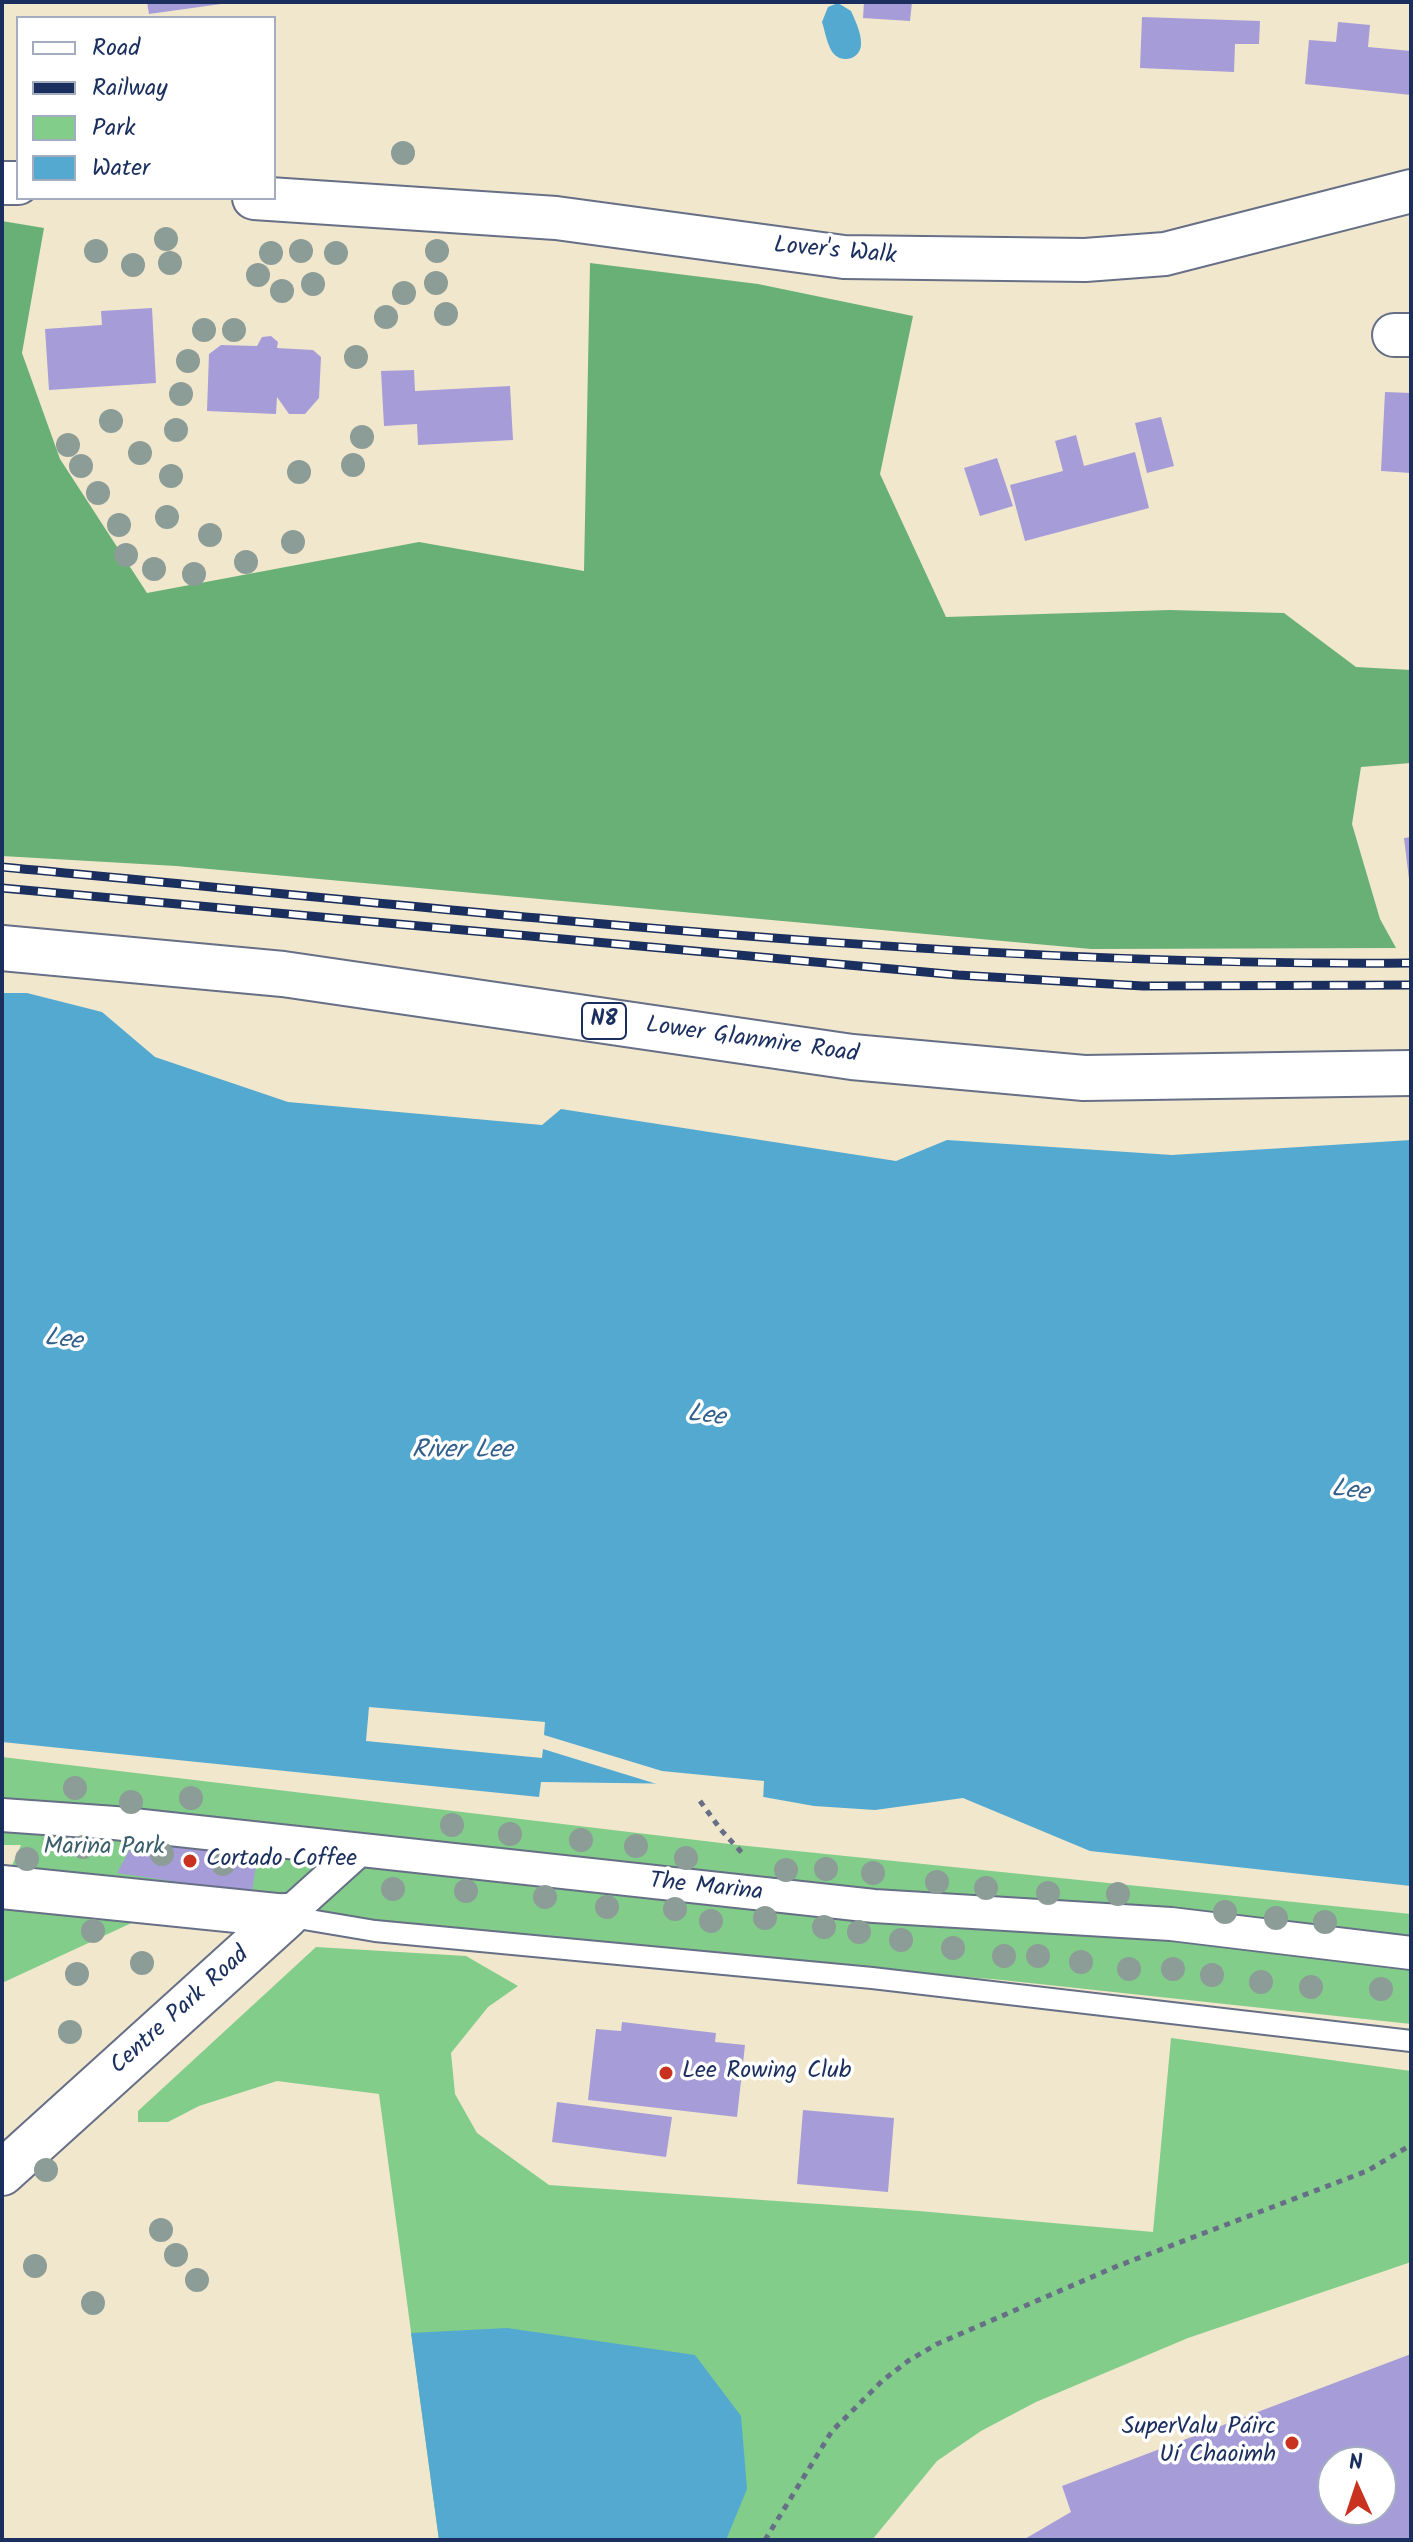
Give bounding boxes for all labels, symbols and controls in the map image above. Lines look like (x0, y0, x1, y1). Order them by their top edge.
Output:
legend (16, 16, 276, 200)
text: Road (92, 29, 140, 68)
text: Railway (92, 69, 168, 108)
text: Park (92, 109, 136, 148)
text: Water (92, 149, 150, 188)
street label: Lover's Walk (772, 233, 898, 273)
road number: N8 (582, 1003, 626, 1039)
street label: Lower Glanmire Road (644, 1013, 860, 1071)
water label: Lee (42, 1324, 84, 1360)
water label: Lee (685, 1400, 727, 1436)
water label: River Lee (412, 1437, 512, 1469)
water label: Lee (1329, 1475, 1371, 1511)
park label: Marina Park (43, 1835, 165, 1863)
place label: Cortado Coffee (206, 1847, 357, 1875)
marker: Cortado Coffee (181, 1852, 199, 1870)
street label: The Marina (648, 1869, 764, 1909)
street label: Centre Park Road (106, 1942, 256, 2082)
place label: Lee Rowing Club (682, 2059, 851, 2087)
marker: Lee Rowing Club (657, 2064, 675, 2082)
place label: SuperValu Páirc Uí Chaoimh (1122, 2415, 1276, 2471)
marker: SuperValu Páirc Uí Chaoimh (1283, 2434, 1301, 2452)
north arrow (1317, 2446, 1397, 2526)
text: N (1348, 2446, 1364, 2481)

